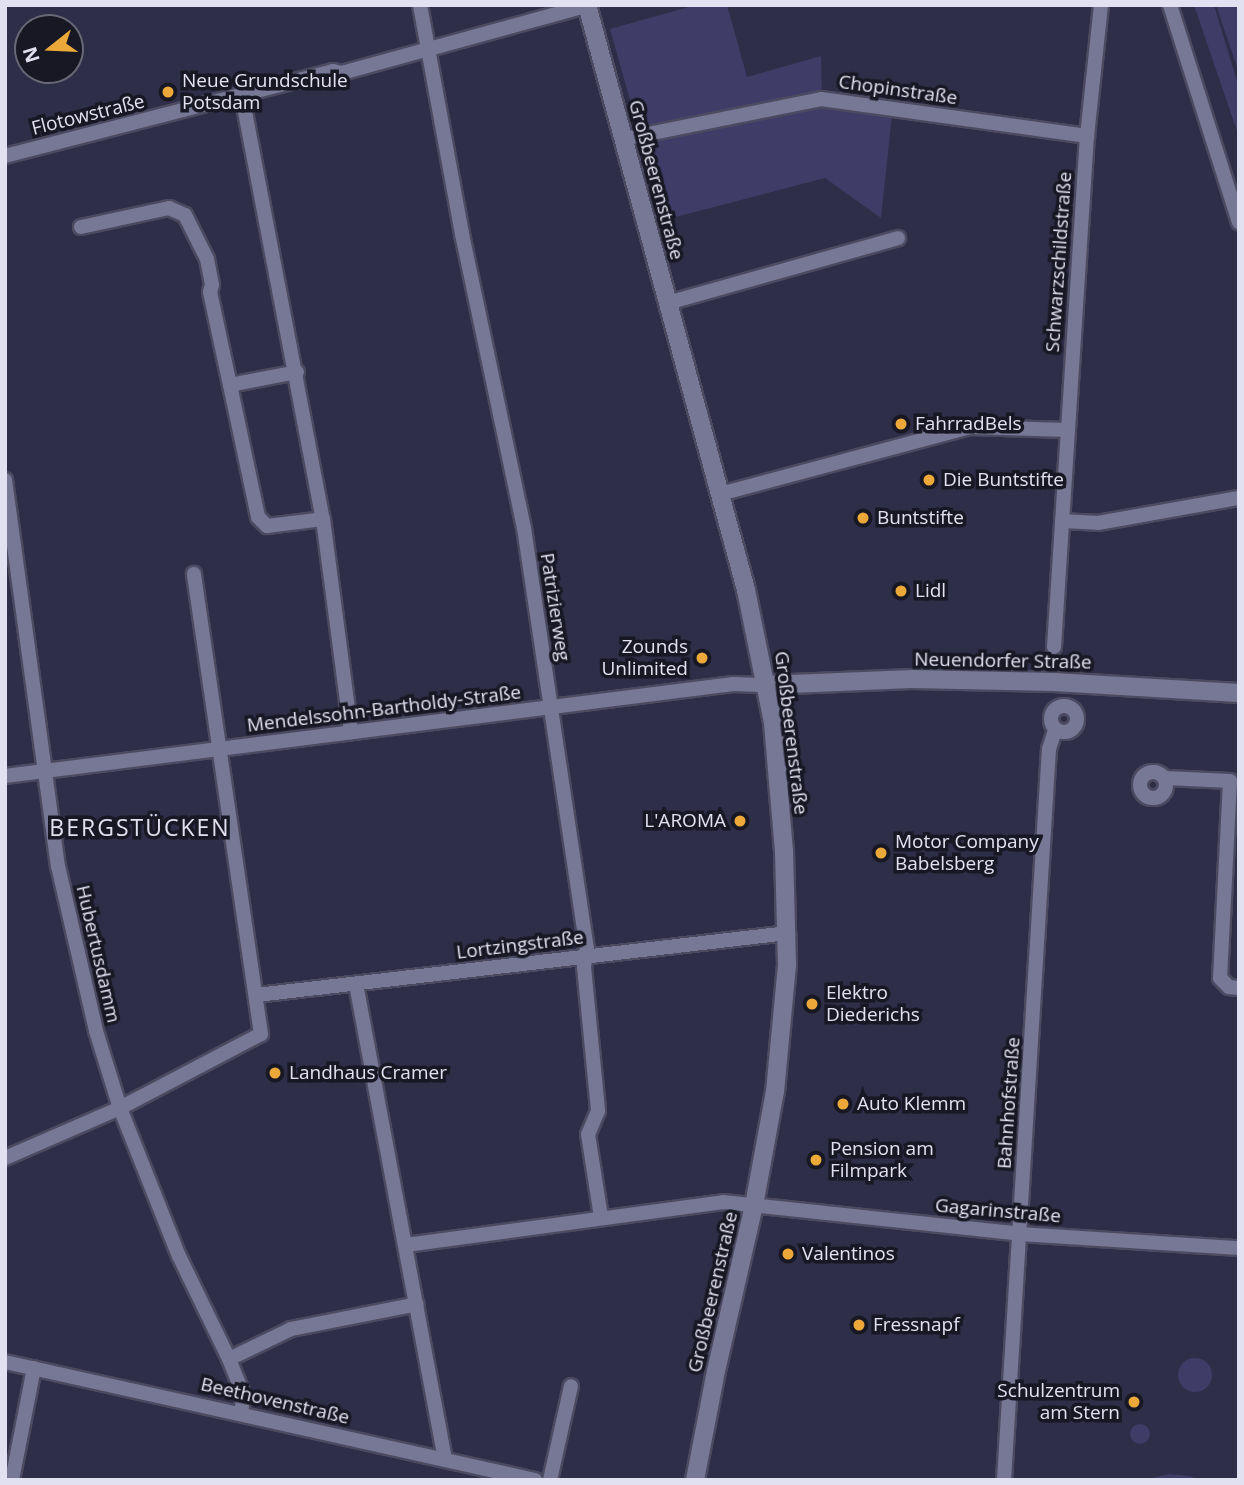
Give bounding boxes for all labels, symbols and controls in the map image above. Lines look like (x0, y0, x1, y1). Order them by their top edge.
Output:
north arrow (14, 14, 84, 84)
text: N (16, 44, 46, 66)
place label: Neue Grundschule Potsdam (182, 70, 348, 114)
street label: Chopinstraße (837, 70, 959, 110)
marker: Neue Grundschule Potsdam (160, 84, 176, 100)
street label: Flotowstraße (29, 90, 147, 140)
street label: Großbeerenstraße (624, 98, 688, 262)
street label: Schwarzschildstraße (1041, 171, 1077, 353)
place label: FahrradBels (915, 413, 1022, 435)
marker: FahrradBels (893, 416, 909, 432)
place label: Die Buntstifte (943, 469, 1064, 491)
marker: Die Buntstifte (921, 472, 937, 488)
place label: Buntstifte (877, 507, 964, 529)
marker: Buntstifte (855, 510, 871, 526)
street label: Patrizierweg (535, 551, 575, 663)
place label: Lidl (915, 580, 946, 602)
marker: Lidl (893, 583, 909, 599)
place label: Zounds Unlimited (601, 636, 688, 680)
street label: Neuendorfer Straße (914, 648, 1092, 674)
marker: Zounds Unlimited (694, 650, 710, 666)
street label: Großbeerenstraße (770, 650, 812, 816)
street label: Mendelssohn-Bartholdy-Straße (246, 681, 522, 737)
place label: L'AROMA (644, 810, 726, 832)
district label: BERGSTÜCKEN (51, 813, 229, 841)
marker: L'AROMA (732, 813, 748, 829)
place label: Motor Company Babelsberg (895, 831, 1039, 875)
marker: Motor Company Babelsberg (873, 845, 889, 861)
street label: Hubertusdamm (71, 883, 125, 1025)
street label: Lortzingstraße (455, 926, 585, 964)
place label: Elektro Diederichs (826, 982, 920, 1026)
marker: Elektro Diederichs (804, 996, 820, 1012)
street label: Bahnhofstraße (993, 1036, 1025, 1170)
place label: Landhaus Cramer (289, 1062, 447, 1084)
marker: Landhaus Cramer (267, 1065, 283, 1081)
place label: Auto Klemm (857, 1093, 966, 1115)
marker: Auto Klemm (835, 1096, 851, 1112)
place label: Pension am Filmpark (830, 1138, 934, 1182)
marker: Pension am Filmpark (808, 1152, 824, 1168)
street label: Gagarinstraße (934, 1194, 1062, 1228)
street label: Großbeerenstraße (683, 1209, 743, 1375)
place label: Valentinos (802, 1243, 895, 1265)
marker: Valentinos (780, 1246, 796, 1262)
place label: Fressnapf (873, 1314, 960, 1336)
marker: Fressnapf (851, 1317, 867, 1333)
street label: Beethovenstraße (198, 1373, 352, 1429)
place label: Schulzentrum am Stern (997, 1380, 1120, 1424)
marker: Schulzentrum am Stern (1126, 1394, 1142, 1410)

